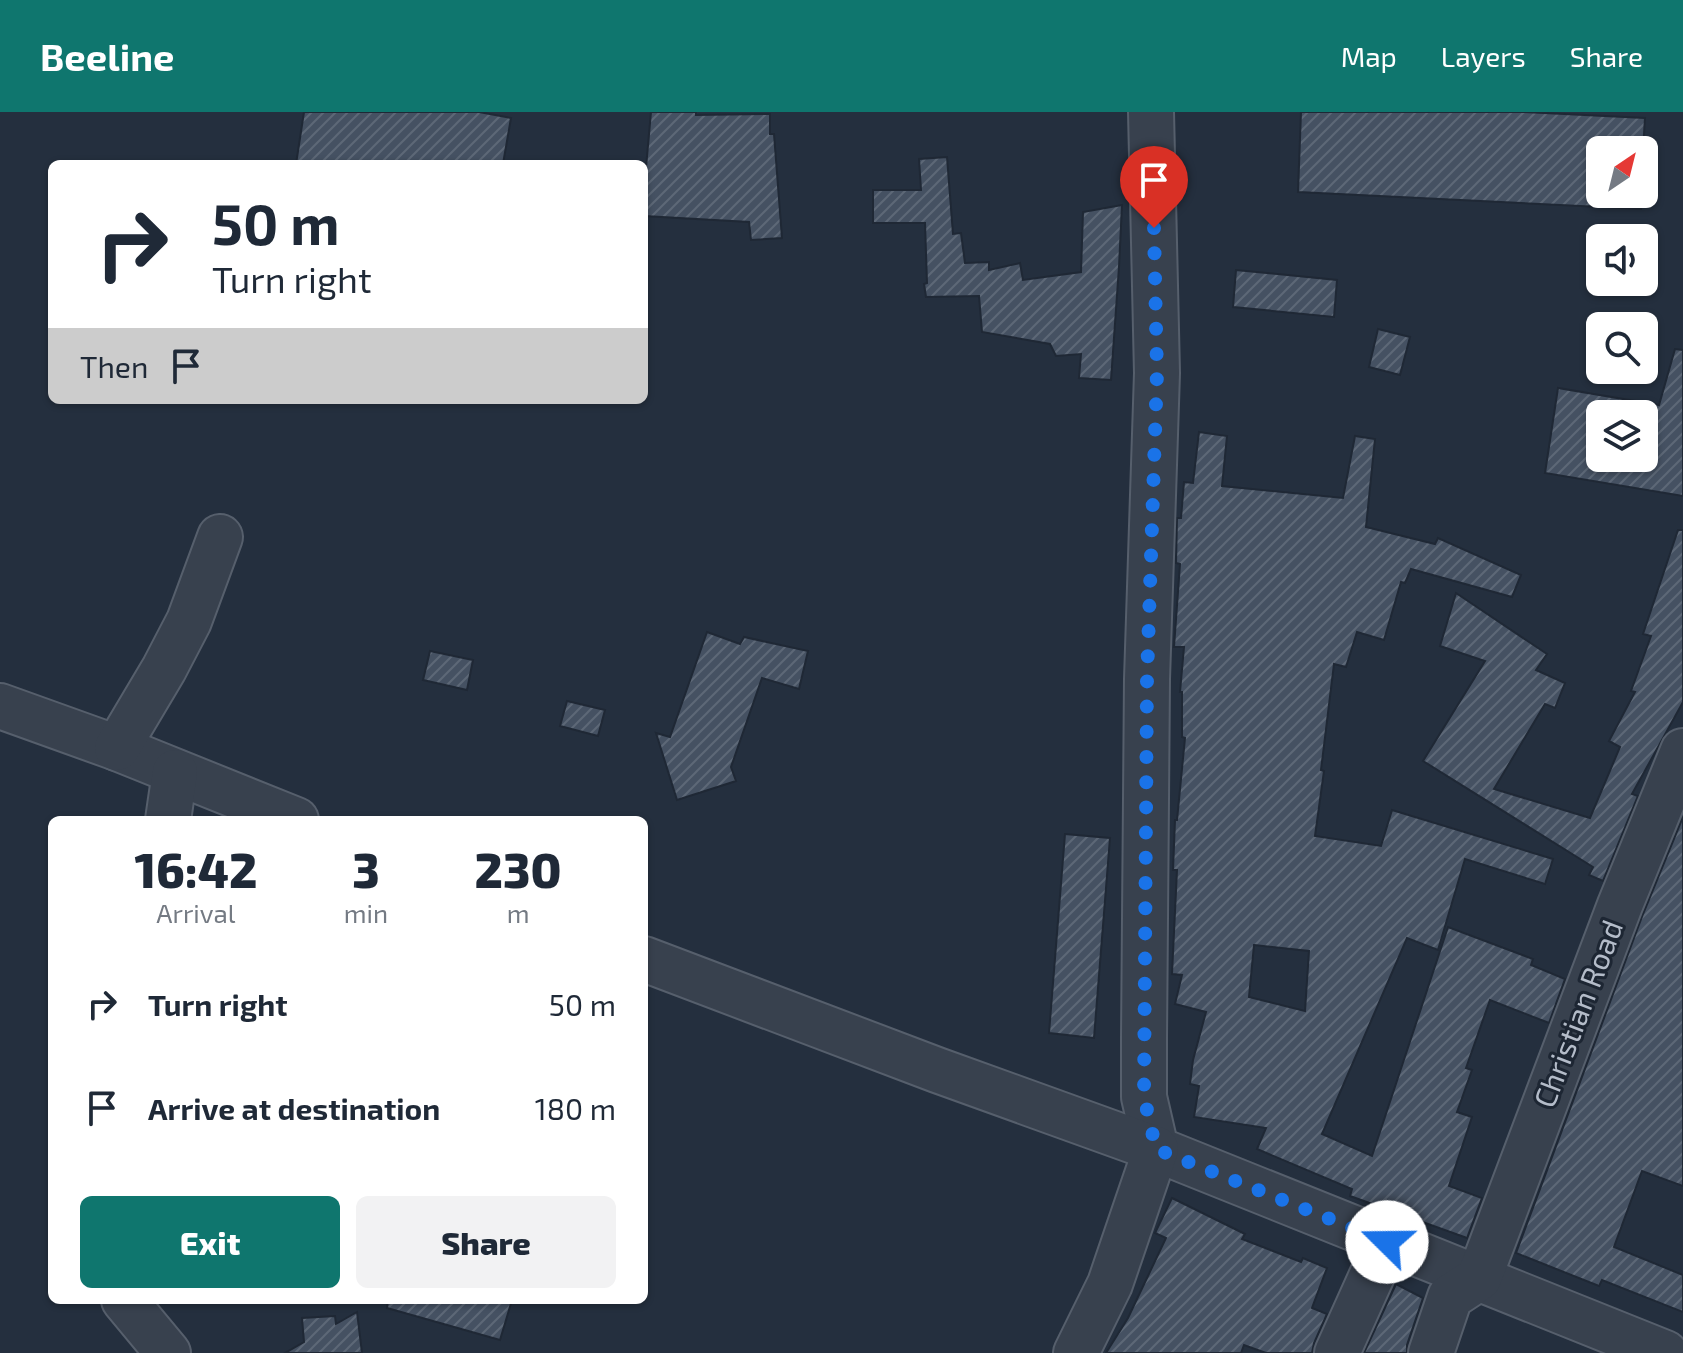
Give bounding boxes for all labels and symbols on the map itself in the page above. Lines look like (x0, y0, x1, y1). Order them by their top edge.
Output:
north arrow (1586, 136, 1658, 208)
pin (1120, 146, 1188, 228)
street label: Christian Road (1525, 915, 1629, 1112)
position arrow (1345, 1200, 1429, 1284)

